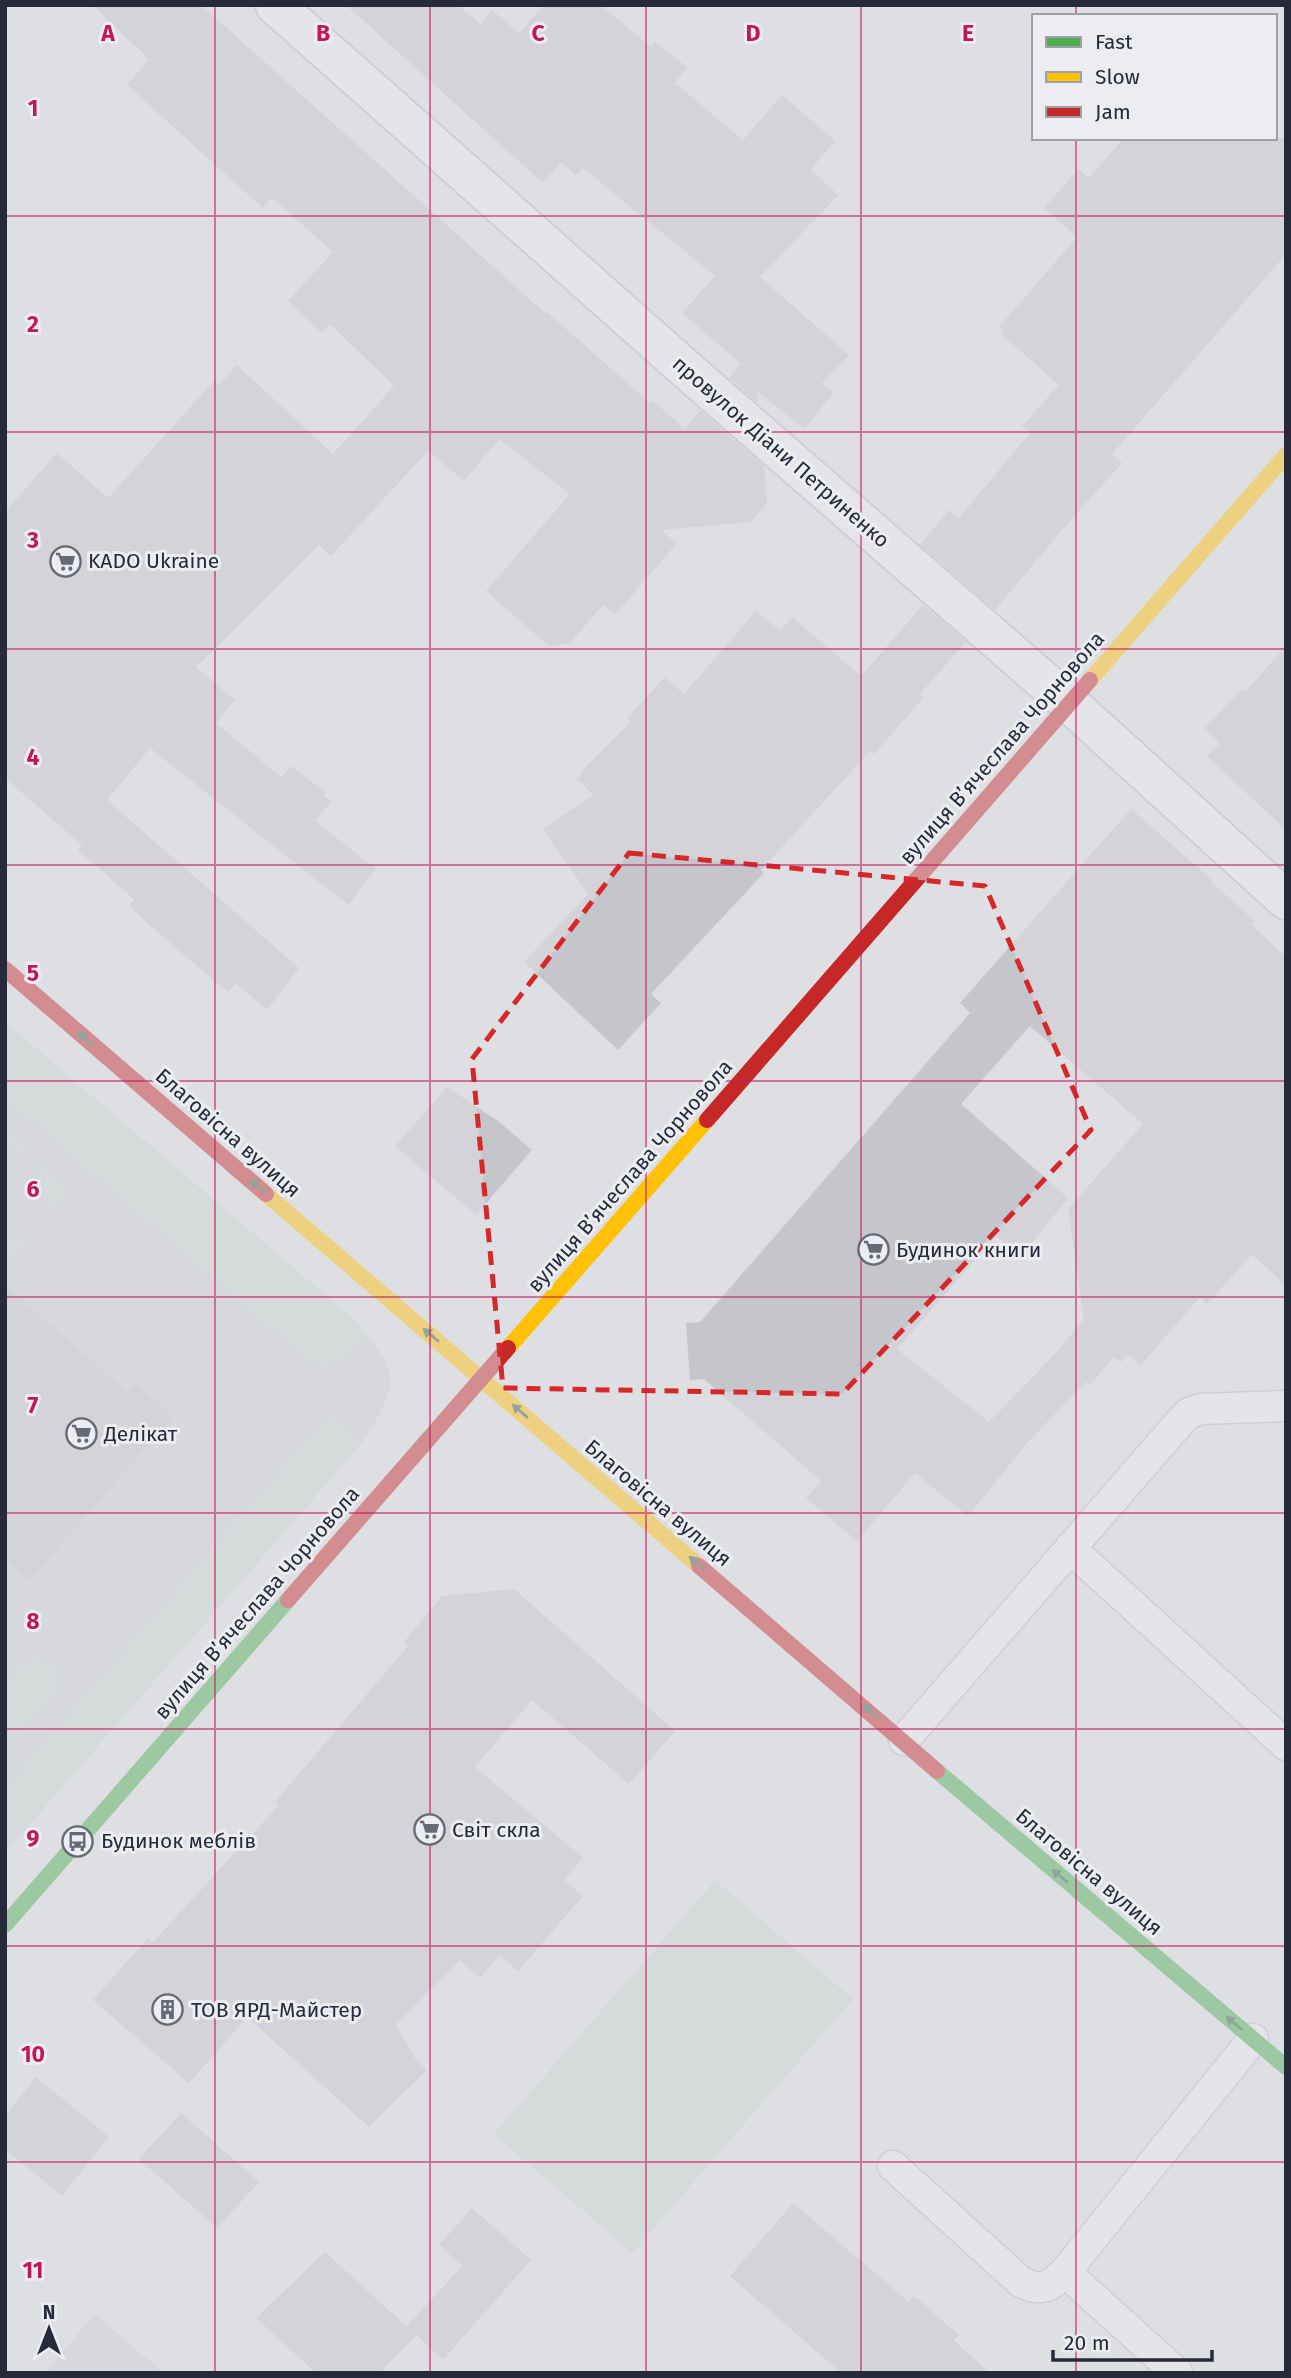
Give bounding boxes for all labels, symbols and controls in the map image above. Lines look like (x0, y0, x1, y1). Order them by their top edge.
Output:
legend (1032, 14, 1277, 140)
text: A (100, 19, 115, 47)
text: B (316, 19, 330, 47)
text: C (531, 19, 545, 47)
text: D (746, 19, 761, 47)
text: E (962, 19, 974, 47)
text: Fast (1095, 29, 1133, 55)
text: Slow (1095, 64, 1140, 90)
text: 1 (28, 94, 38, 122)
text: Jam (1095, 99, 1131, 125)
text: 2 (27, 310, 39, 338)
street label: провулок Діани Петриненко (667, 351, 895, 553)
text: 3 (26, 526, 39, 554)
supermarket icon: KADO Ukraine (48, 544, 82, 578)
place label: KADO Ukraine (88, 548, 219, 574)
street label: вулиця Вʼячеслава Чорновола (894, 626, 1110, 870)
text: 4 (27, 743, 40, 771)
text: 5 (27, 959, 39, 987)
one-way arrow (77, 1031, 94, 1046)
street label: вулиця Вʼячеслава Чорновола (522, 1054, 738, 1298)
street label: Благовісна вулиця (150, 1063, 306, 1203)
text: 6 (27, 1175, 40, 1203)
one-way arrow (249, 1178, 267, 1194)
supermarket icon: Будинок книги (856, 1233, 890, 1267)
place label: Будинок книги (896, 1237, 1041, 1263)
one-way arrow (422, 1328, 439, 1343)
text: 7 (28, 1391, 39, 1419)
one-way arrow (511, 1404, 528, 1419)
supermarket icon: Делікат (64, 1417, 98, 1451)
place label: Делікат (103, 1421, 178, 1447)
street label: Благовісна вулиця (579, 1434, 737, 1572)
street label: вулиця Вʼячеслава Чорновола (149, 1481, 365, 1725)
one-way arrow (688, 1556, 705, 1571)
text: 8 (26, 1607, 40, 1635)
one-way arrow (861, 1704, 878, 1719)
street label: Благовісна вулиця (1010, 1803, 1168, 1941)
supermarket icon: Світ скла (412, 1813, 446, 1847)
place label: Світ скла (452, 1817, 541, 1843)
text: 9 (27, 1824, 40, 1852)
bus stop icon: Будинок меблів (61, 1824, 95, 1858)
place label: Будинок меблів (101, 1828, 256, 1854)
one-way arrow (1051, 1869, 1068, 1884)
building icon: ТОВ ЯРД-Майстер (151, 1993, 185, 2027)
place label: ТОВ ЯРД-Майстер (191, 1997, 362, 2023)
one-way arrow (1225, 2015, 1243, 2030)
text: 10 (21, 2040, 45, 2068)
text: 11 (23, 2256, 43, 2284)
north arrow (14, 2294, 84, 2364)
text: N (43, 2301, 55, 2324)
scale bar (1053, 2318, 1212, 2362)
text: 20 m (1064, 2330, 1110, 2356)

